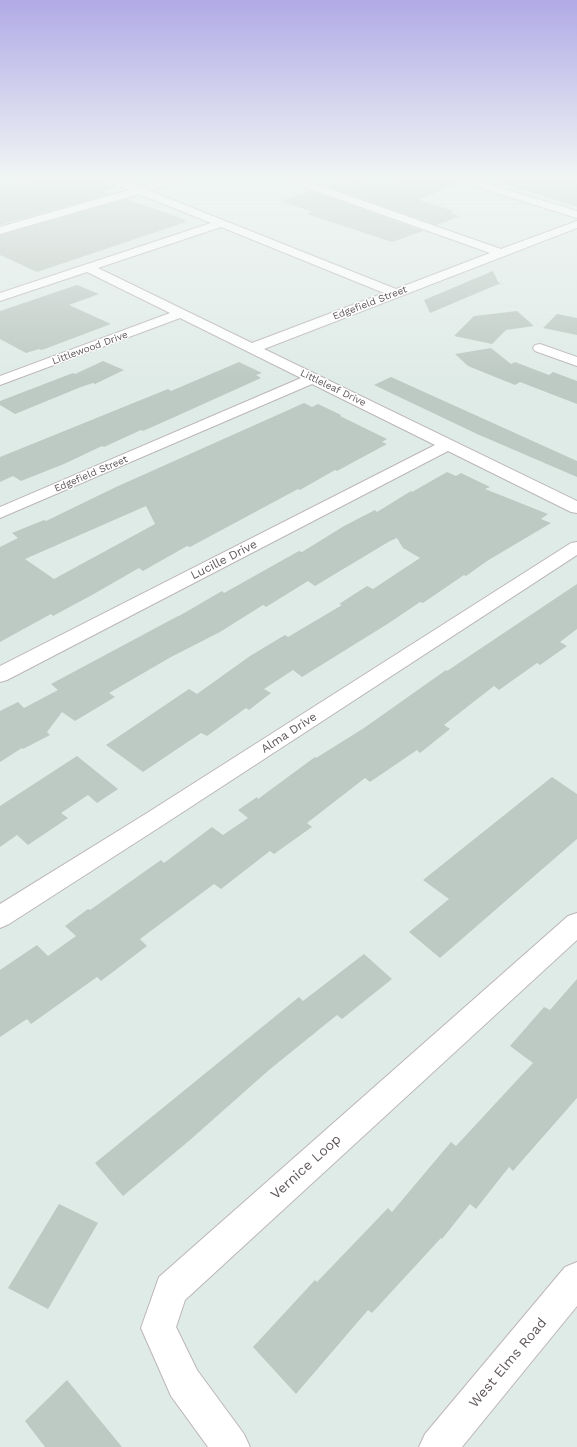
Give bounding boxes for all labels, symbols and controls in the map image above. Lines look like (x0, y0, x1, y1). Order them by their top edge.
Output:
street label: Edgefield Street (331, 283, 409, 323)
street label: Littlewood Drive (50, 329, 130, 367)
street label: Littleleaf Drive (298, 367, 368, 409)
street label: Edgefield Street (52, 453, 130, 495)
street label: Lucille Drive (188, 537, 260, 583)
street label: Alma Drive (258, 710, 320, 756)
street label: Vernice Loop (267, 1131, 345, 1203)
street label: West Elms Road (466, 1315, 550, 1411)

